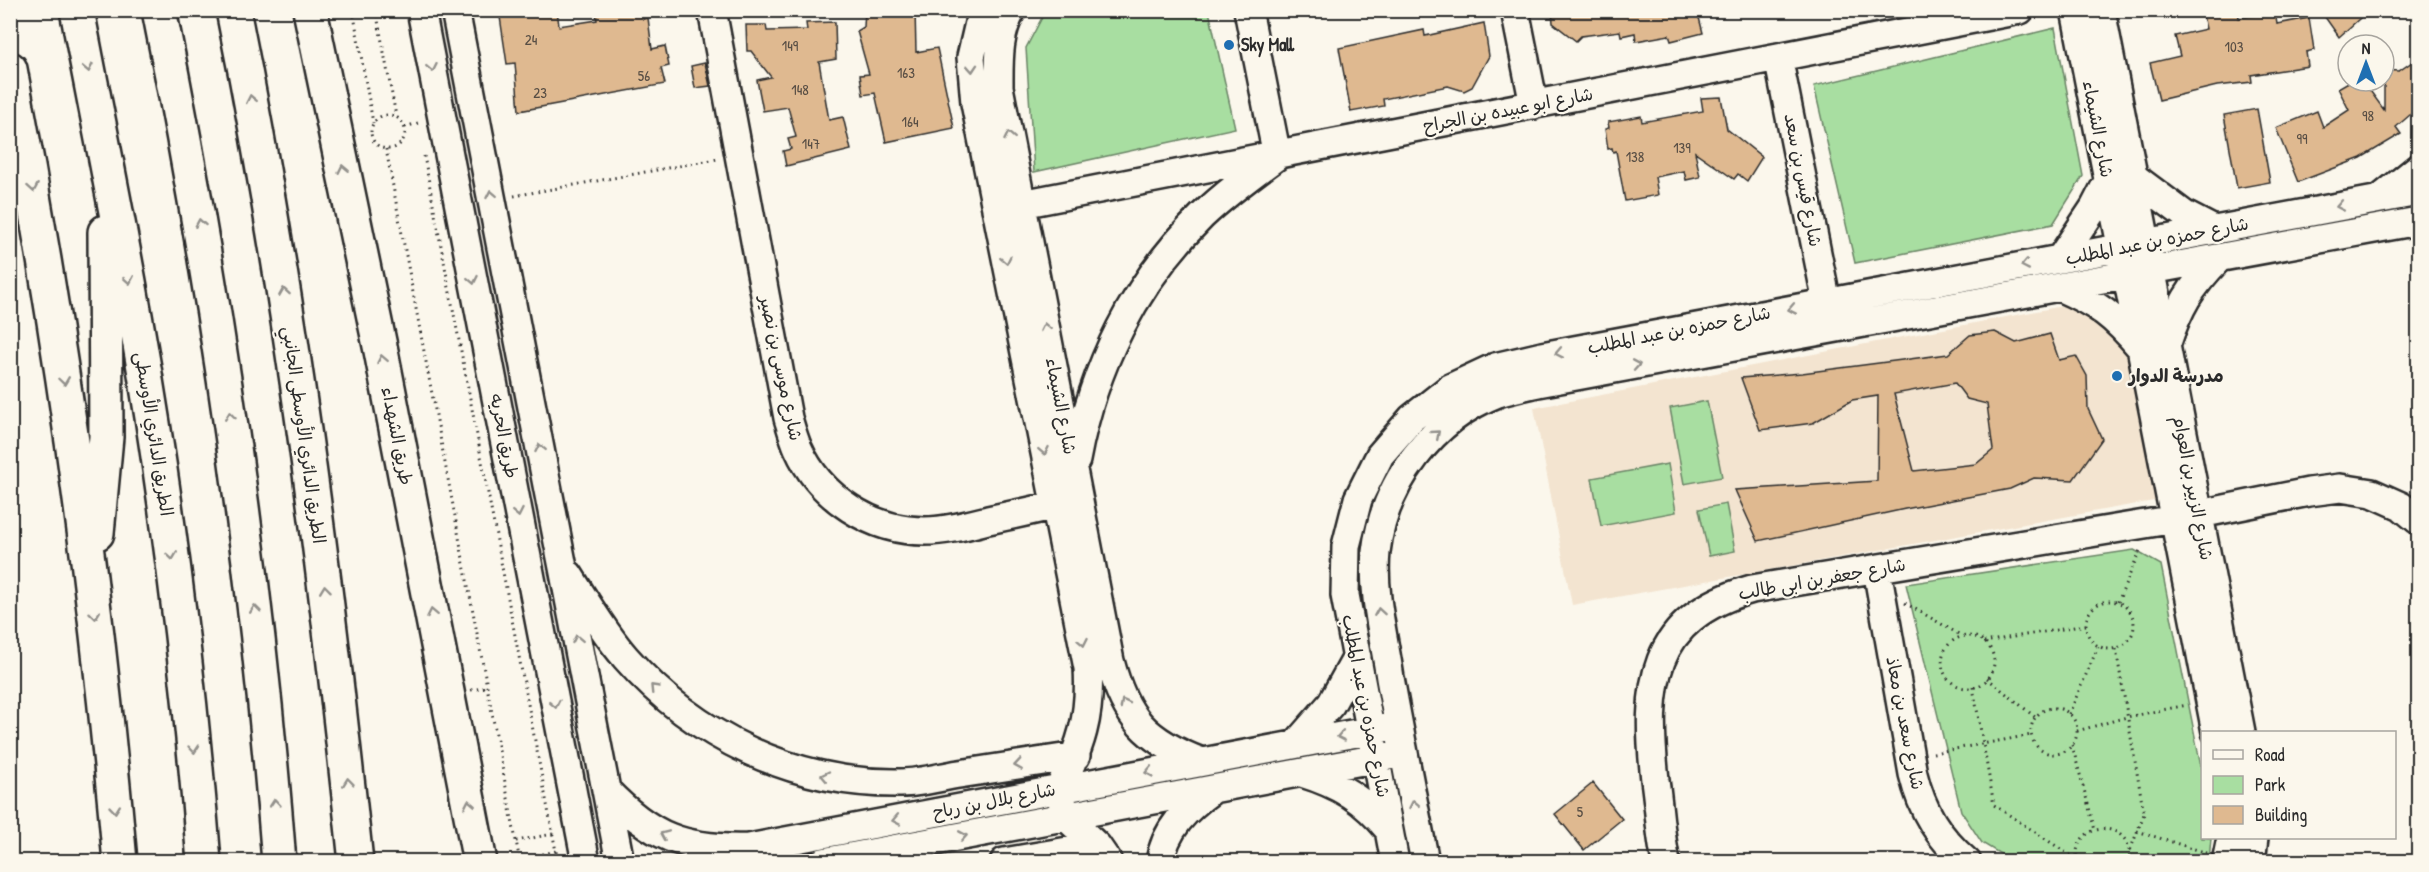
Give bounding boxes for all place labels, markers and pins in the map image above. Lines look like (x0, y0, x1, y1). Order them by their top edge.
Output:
place label: Sky Mall (1241, 32, 1295, 58)
marker: Sky Mall (1222, 38, 1236, 52)
place label: مدرسة الدوار (2127, 363, 2224, 388)
marker: مدرسة الدوار (2110, 369, 2124, 383)

